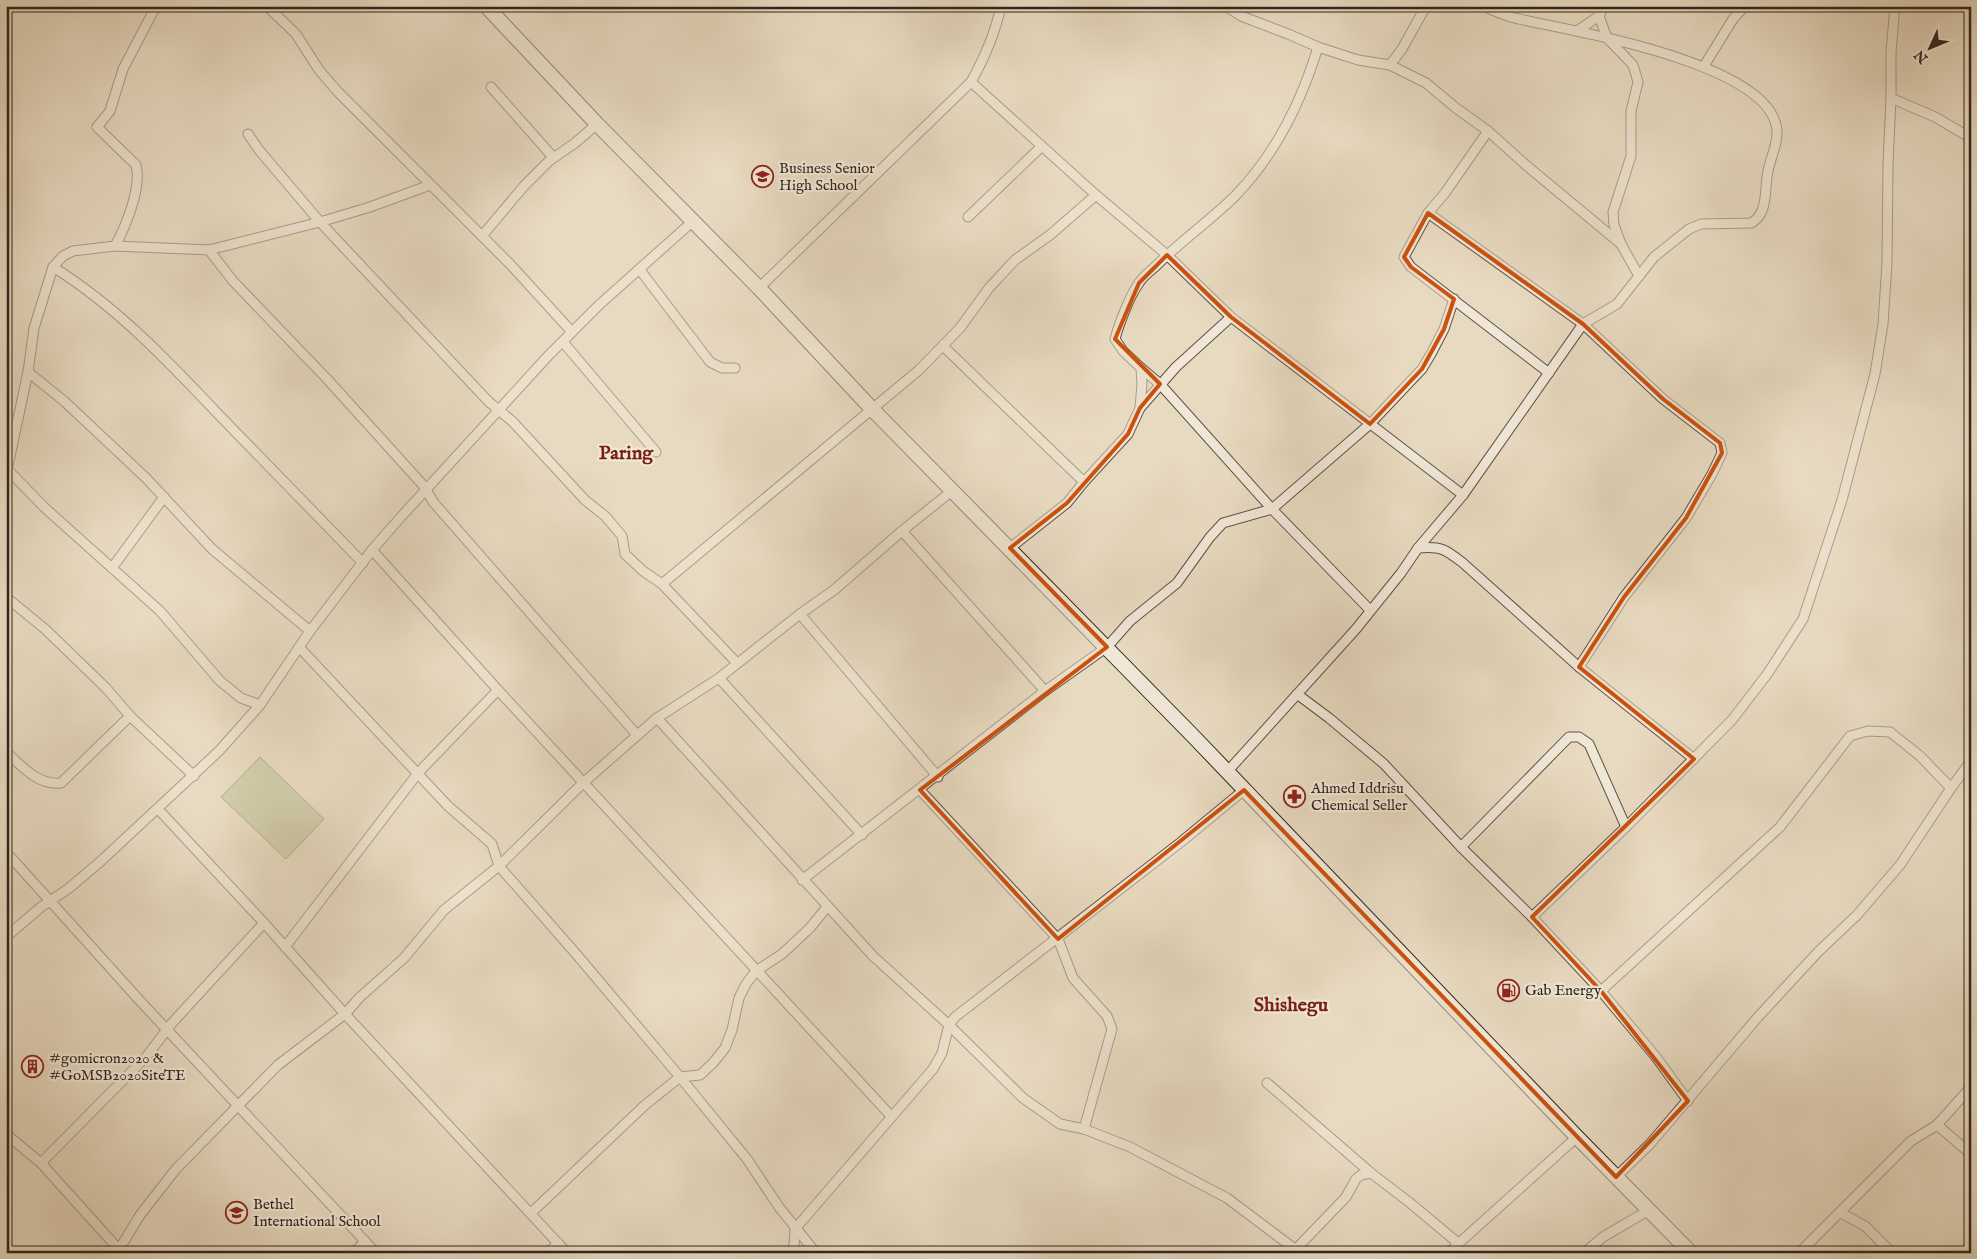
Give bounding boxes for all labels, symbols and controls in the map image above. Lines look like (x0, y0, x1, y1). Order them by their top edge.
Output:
north arrow (1904, 22, 1954, 72)
text: N (1911, 46, 1933, 68)
place label: Business Senior High School (779, 159, 875, 195)
school or university icon: Business Senior High School (751, 165, 775, 189)
district label: Paring (599, 441, 654, 466)
place label: Ahmed Iddrisu Chemical Seller (1310, 779, 1408, 815)
pharmacy icon: Ahmed Iddrisu Chemical Seller (1283, 785, 1307, 809)
fuel station icon: Gab Energy (1497, 978, 1521, 1002)
place label: Gab Energy (1525, 981, 1602, 1000)
district label: Shishegu (1254, 993, 1329, 1018)
place label: #gomicron2020 & #GoMSB2020SiteTE (49, 1049, 185, 1085)
building icon: #gomicron2020 & #GoMSB2020SiteTE (21, 1055, 45, 1079)
place label: Bethel International School (253, 1195, 382, 1231)
school or university icon: Bethel International School (225, 1201, 249, 1225)

